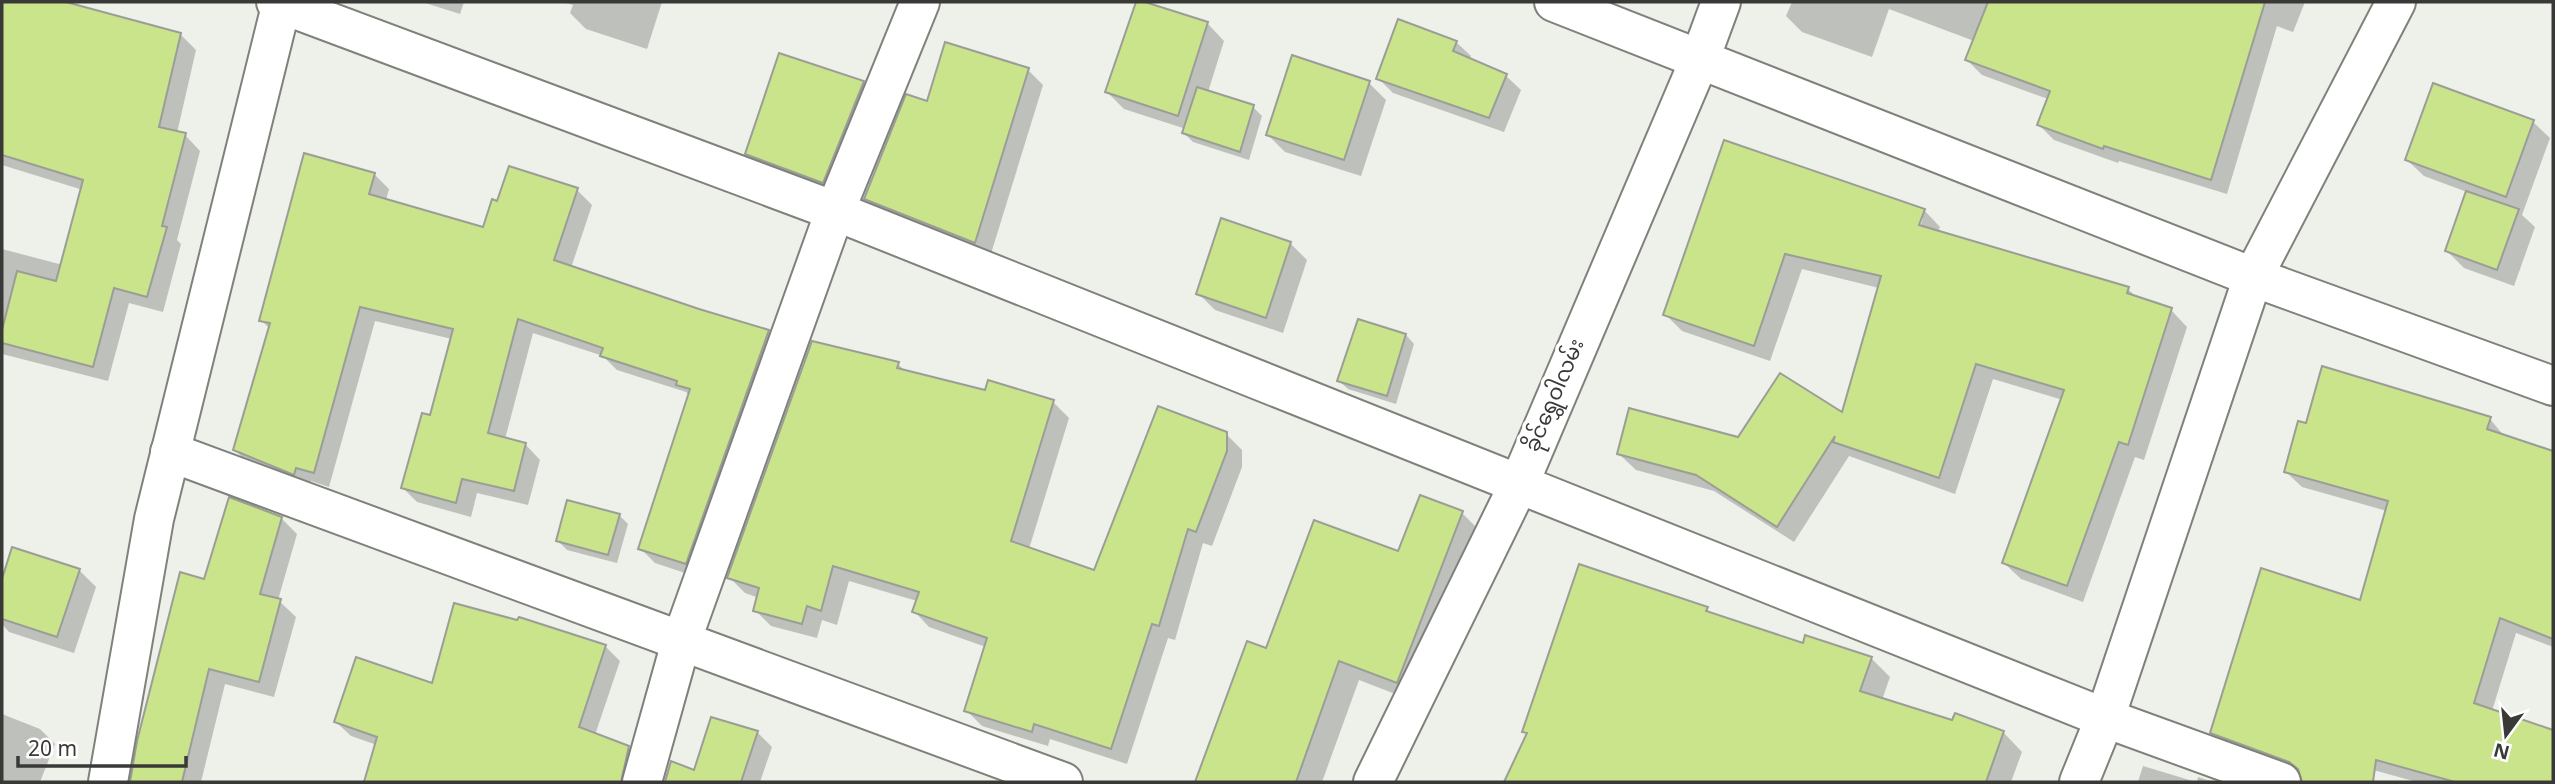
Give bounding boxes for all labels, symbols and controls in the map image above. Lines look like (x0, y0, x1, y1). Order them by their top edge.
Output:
street label: ခိုင်ရွှေဝါလမ်း (1511, 332, 1601, 460)
north arrow (2471, 700, 2541, 770)
scale bar (18, 724, 186, 768)
text: N (2489, 727, 2515, 771)
text: 20 m (28, 728, 77, 774)

